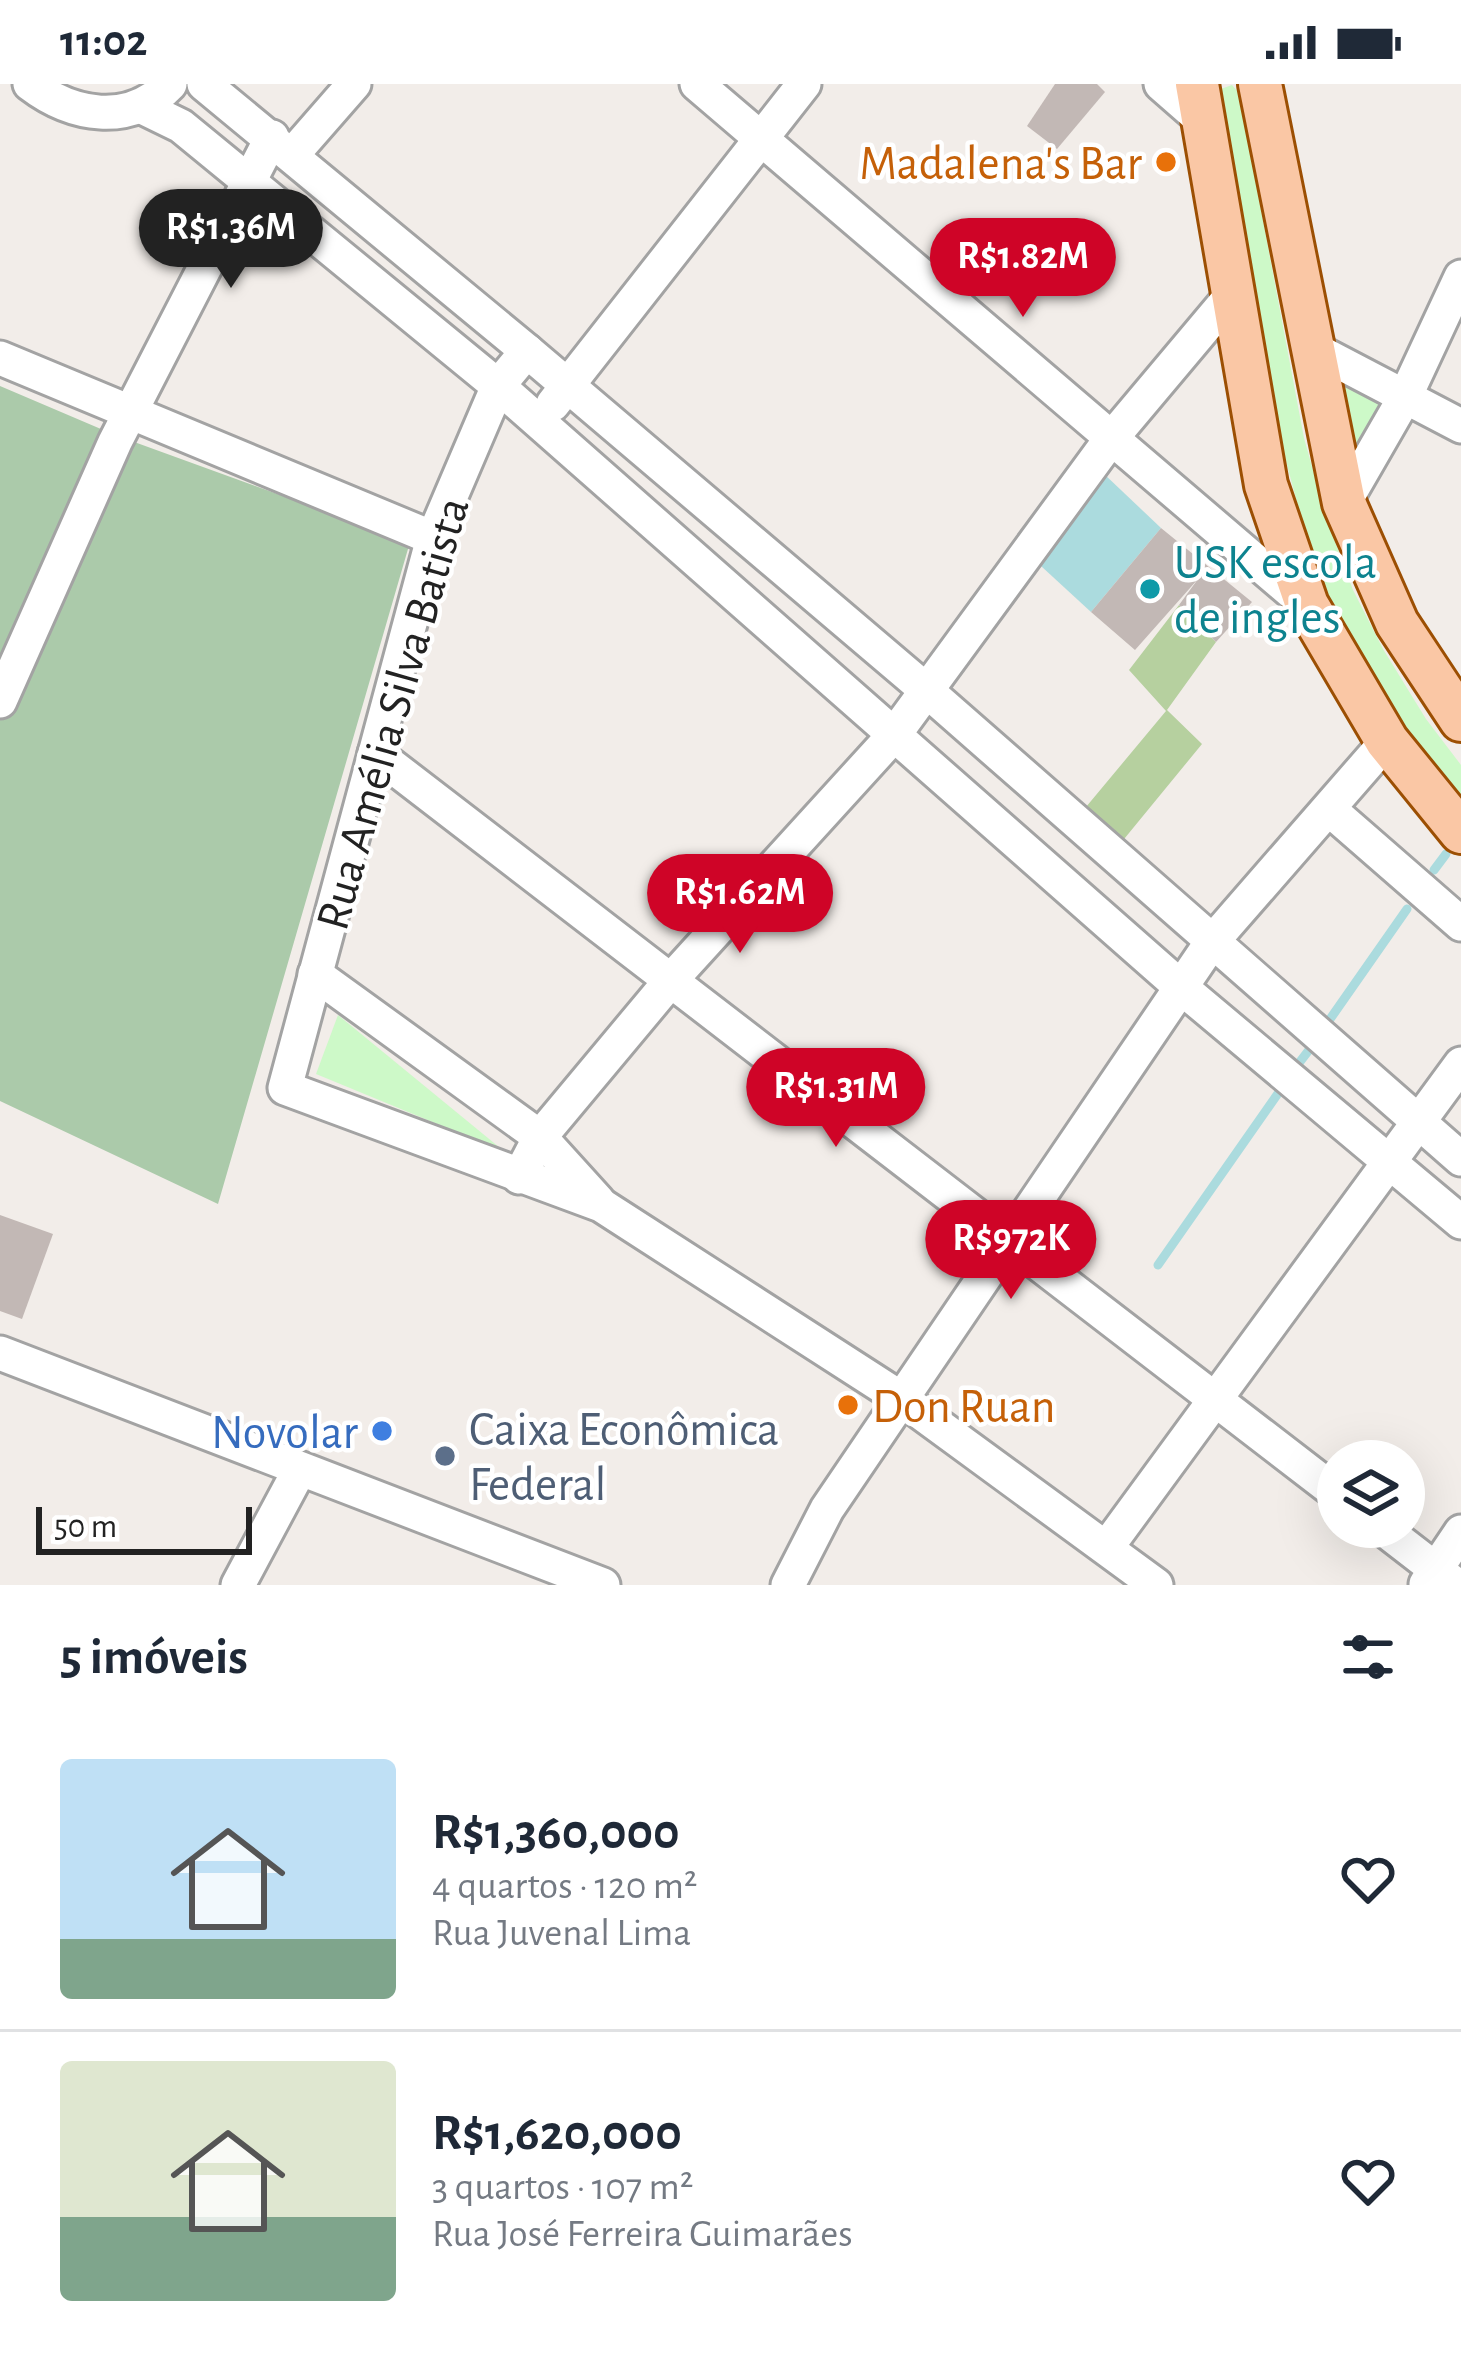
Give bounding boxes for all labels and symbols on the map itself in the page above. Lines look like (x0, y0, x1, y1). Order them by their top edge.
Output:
place label: Madalena's Bar (859, 141, 1142, 189)
marker: Madalena's Bar (1153, 149, 1179, 175)
pin: R$1.36M (120, 189, 342, 291)
pin: R$1.82M (912, 218, 1134, 320)
street label: Rua Amélia Silva Batista (309, 492, 479, 936)
place label: USK escola de ingles (1174, 540, 1377, 643)
marker: USK escola de ingles (1137, 576, 1163, 602)
pin: R$1.62M (629, 854, 851, 956)
pin: R$1.31M (725, 1048, 947, 1150)
pin: R$972K (913, 1200, 1109, 1302)
place label: Don Ruan (872, 1384, 1055, 1432)
marker: Don Ruan (835, 1392, 861, 1418)
place label: Caixa Econômica Federal (469, 1407, 779, 1510)
place label: Novolar (211, 1410, 358, 1458)
marker: Novolar (369, 1418, 395, 1444)
marker: Caixa Econômica Federal (432, 1443, 458, 1469)
scale bar (36, 1501, 252, 1554)

